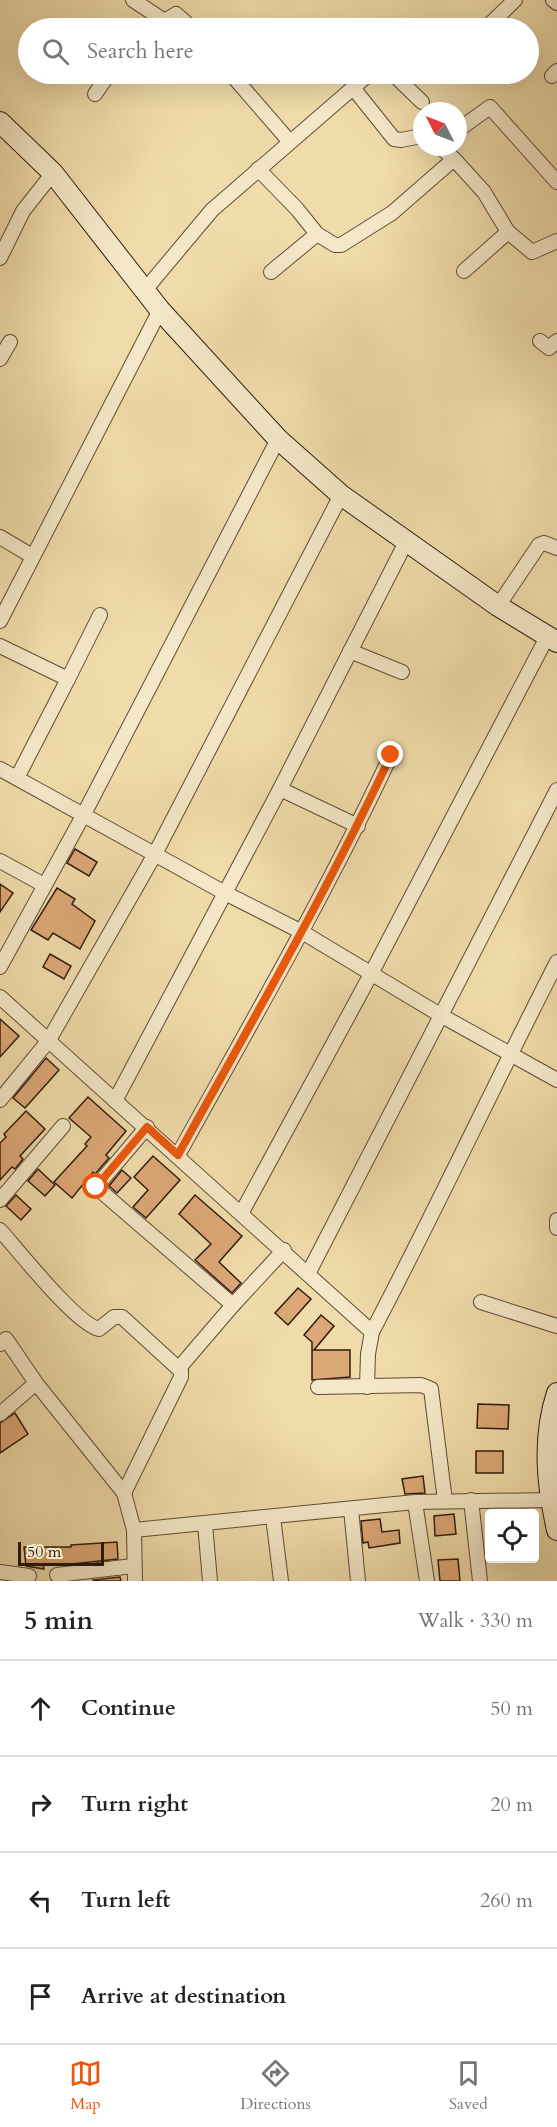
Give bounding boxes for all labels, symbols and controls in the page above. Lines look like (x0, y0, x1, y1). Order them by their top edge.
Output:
search box (18, 18, 539, 84)
icon: search (39, 35, 72, 68)
text: Search here (87, 36, 194, 66)
north arrow (413, 102, 467, 156)
route end (377, 741, 403, 767)
route start (82, 1173, 108, 1199)
map controls (485, 1509, 539, 1563)
button: locate (485, 1509, 539, 1563)
scale bar (18, 1539, 104, 1566)
text: 50 m (27, 1541, 61, 1563)
text: 5 min (24, 1603, 93, 1638)
text: Walk · 330 m (418, 1607, 533, 1634)
icon: ahead (24, 1692, 57, 1725)
text: Continue (81, 1693, 176, 1723)
text: 50 m (490, 1695, 533, 1722)
icon: right (24, 1788, 57, 1821)
text: Turn right (81, 1789, 188, 1819)
text: 20 m (490, 1791, 533, 1818)
icon: left (24, 1884, 57, 1917)
text: Turn left (81, 1885, 170, 1915)
text: 260 m (480, 1887, 533, 1914)
icon: arrive (24, 1980, 57, 2013)
text: Arrive at destination (81, 1981, 286, 2011)
tab: Map (69, 2057, 102, 2115)
tab: Directions (240, 2057, 311, 2115)
tab: Saved (449, 2057, 488, 2115)

